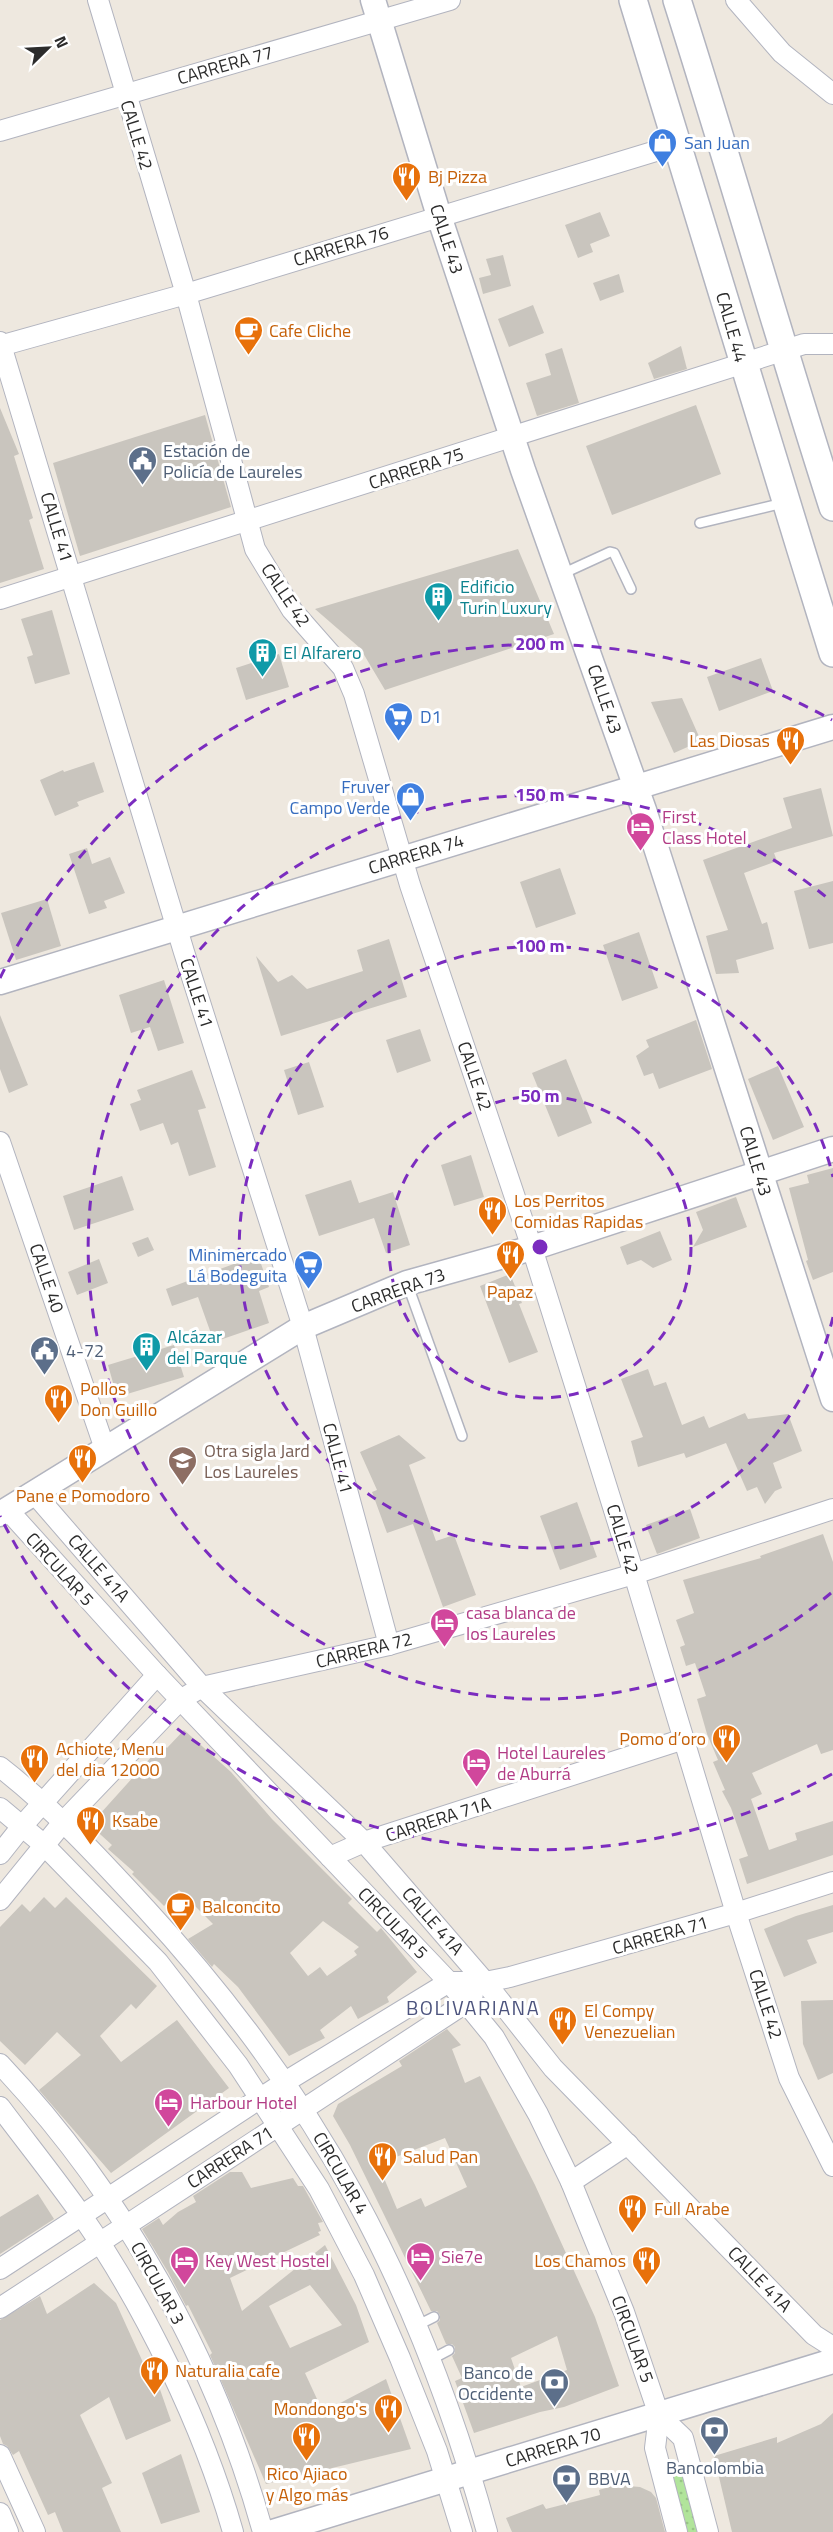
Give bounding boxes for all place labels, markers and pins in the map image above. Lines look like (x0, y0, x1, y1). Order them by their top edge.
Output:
shop icon: San Juan (647, 126, 679, 168)
place label: San Juan (684, 129, 750, 156)
restaurant icon: Bj Pizza (391, 160, 423, 202)
place label: Bj Pizza (428, 163, 487, 190)
cafe icon: Cafe Cliche (232, 314, 264, 356)
place label: Cafe Cliche (269, 317, 351, 344)
place label: Estación de Policía de Laureles (163, 437, 303, 485)
public building icon: Estación de Policía de Laureles (126, 444, 158, 486)
place label: Edificio Turin Luxury (460, 573, 552, 621)
building icon: Edificio Turin Luxury (423, 580, 455, 622)
building icon: El Alfarero (246, 636, 278, 678)
place label: El Alfarero (283, 639, 362, 666)
supermarket icon: D1 (383, 700, 415, 742)
place label: D1 (420, 703, 442, 730)
restaurant icon: Las Diosas (775, 724, 807, 766)
place label: Las Diosas (689, 727, 770, 754)
place label: Fruver Campo Verde (290, 773, 390, 821)
shop icon: Fruver Campo Verde (395, 780, 427, 822)
place label: First Class Hotel (662, 803, 747, 851)
hotel icon: First Class Hotel (625, 810, 657, 852)
place label: Los Perritos Comidas Rapidas (514, 1187, 643, 1235)
restaurant icon: Los Perritos Comidas Rapidas (477, 1194, 509, 1236)
centre of rings (530, 1237, 550, 1257)
restaurant icon: Papaz (494, 1238, 526, 1280)
place label: Minimercado Lá Bodeguita (188, 1241, 287, 1289)
supermarket icon: Minimercado Lá Bodeguita (292, 1248, 324, 1290)
place label: Papaz (487, 1278, 533, 1305)
place label: Alcázar del Parque (167, 1323, 247, 1371)
building icon: Alcázar del Parque (130, 1330, 162, 1372)
public building icon: 4-72 (29, 1334, 61, 1376)
place label: 4-72 (66, 1337, 104, 1364)
place label: Pollos Don Guillo (80, 1375, 157, 1423)
restaurant icon: Pollos Don Guillo (43, 1382, 75, 1424)
place label: Otra sigla Jard Los Laureles (204, 1437, 310, 1485)
restaurant icon: Pane e Pomodoro (67, 1442, 99, 1484)
school or university icon: Otra sigla Jard Los Laureles (167, 1444, 199, 1486)
place label: Pane e Pomodoro (16, 1482, 150, 1509)
place label: casa blanca de los Laureles (466, 1599, 576, 1647)
hotel icon: casa blanca de los Laureles (429, 1606, 461, 1648)
restaurant icon: Pomo d’oro (711, 1722, 743, 1764)
place label: Pomo d’oro (619, 1725, 706, 1752)
place label: Achiote, Menu del dia 12000 (56, 1735, 164, 1783)
place label: Hotel Laureles de Aburrá (497, 1739, 606, 1787)
restaurant icon: Achiote, Menu del dia 12000 (19, 1742, 51, 1784)
hotel icon: Hotel Laureles de Aburrá (460, 1746, 492, 1788)
restaurant icon: Ksabe (75, 1804, 107, 1846)
place label: Ksabe (112, 1807, 158, 1834)
cafe icon: Balconcito (165, 1890, 197, 1932)
place label: Balconcito (202, 1893, 281, 1920)
place label: El Compy Venezuelian (584, 1997, 675, 2045)
restaurant icon: El Compy Venezuelian (547, 2004, 579, 2046)
hotel icon: Harbour Hotel (153, 2086, 185, 2128)
place label: Harbour Hotel (190, 2089, 297, 2116)
restaurant icon: Salud Pan (366, 2140, 398, 2182)
place label: Salud Pan (403, 2143, 478, 2170)
restaurant icon: Full Arabe (617, 2192, 649, 2234)
place label: Full Arabe (654, 2195, 730, 2222)
hotel icon: Sie7e (404, 2240, 436, 2282)
place label: Sie7e (441, 2243, 483, 2270)
hotel icon: Key West Hostel (168, 2244, 200, 2286)
restaurant icon: Los Chamos (631, 2244, 663, 2286)
place label: Key West Hostel (205, 2247, 329, 2274)
place label: Los Chamos (534, 2247, 626, 2274)
restaurant icon: Naturalia cafe (138, 2354, 170, 2396)
place label: Naturalia cafe (175, 2357, 280, 2384)
place label: Banco de Occidente (458, 2359, 533, 2407)
bank icon: Banco de Occidente (538, 2366, 570, 2408)
restaurant icon: Mondongo's (372, 2392, 404, 2434)
place label: Mondongo's (274, 2395, 367, 2422)
bank icon: Bancolombia (699, 2414, 731, 2456)
restaurant icon: Rico Ajiaco y Algo más (291, 2420, 323, 2462)
place label: Bancolombia (666, 2454, 764, 2481)
place label: Rico Ajiaco y Algo más (266, 2460, 348, 2508)
bank icon: BBVA (551, 2462, 583, 2504)
place label: BBVA (588, 2465, 631, 2492)

